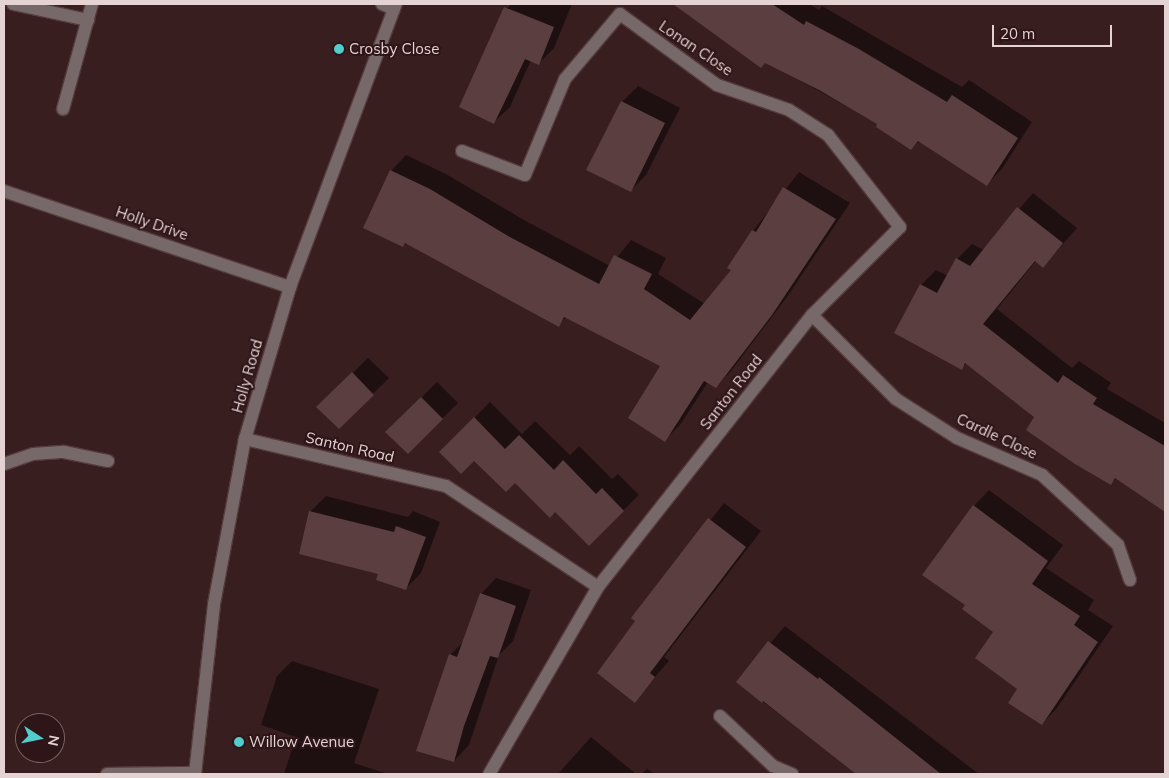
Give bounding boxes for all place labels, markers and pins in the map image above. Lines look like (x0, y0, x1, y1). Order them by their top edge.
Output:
place label: Crosby Close (349, 40, 439, 58)
marker: Crosby Close (333, 43, 345, 55)
place label: Willow Avenue (249, 733, 354, 751)
marker: Willow Avenue (233, 736, 245, 748)

